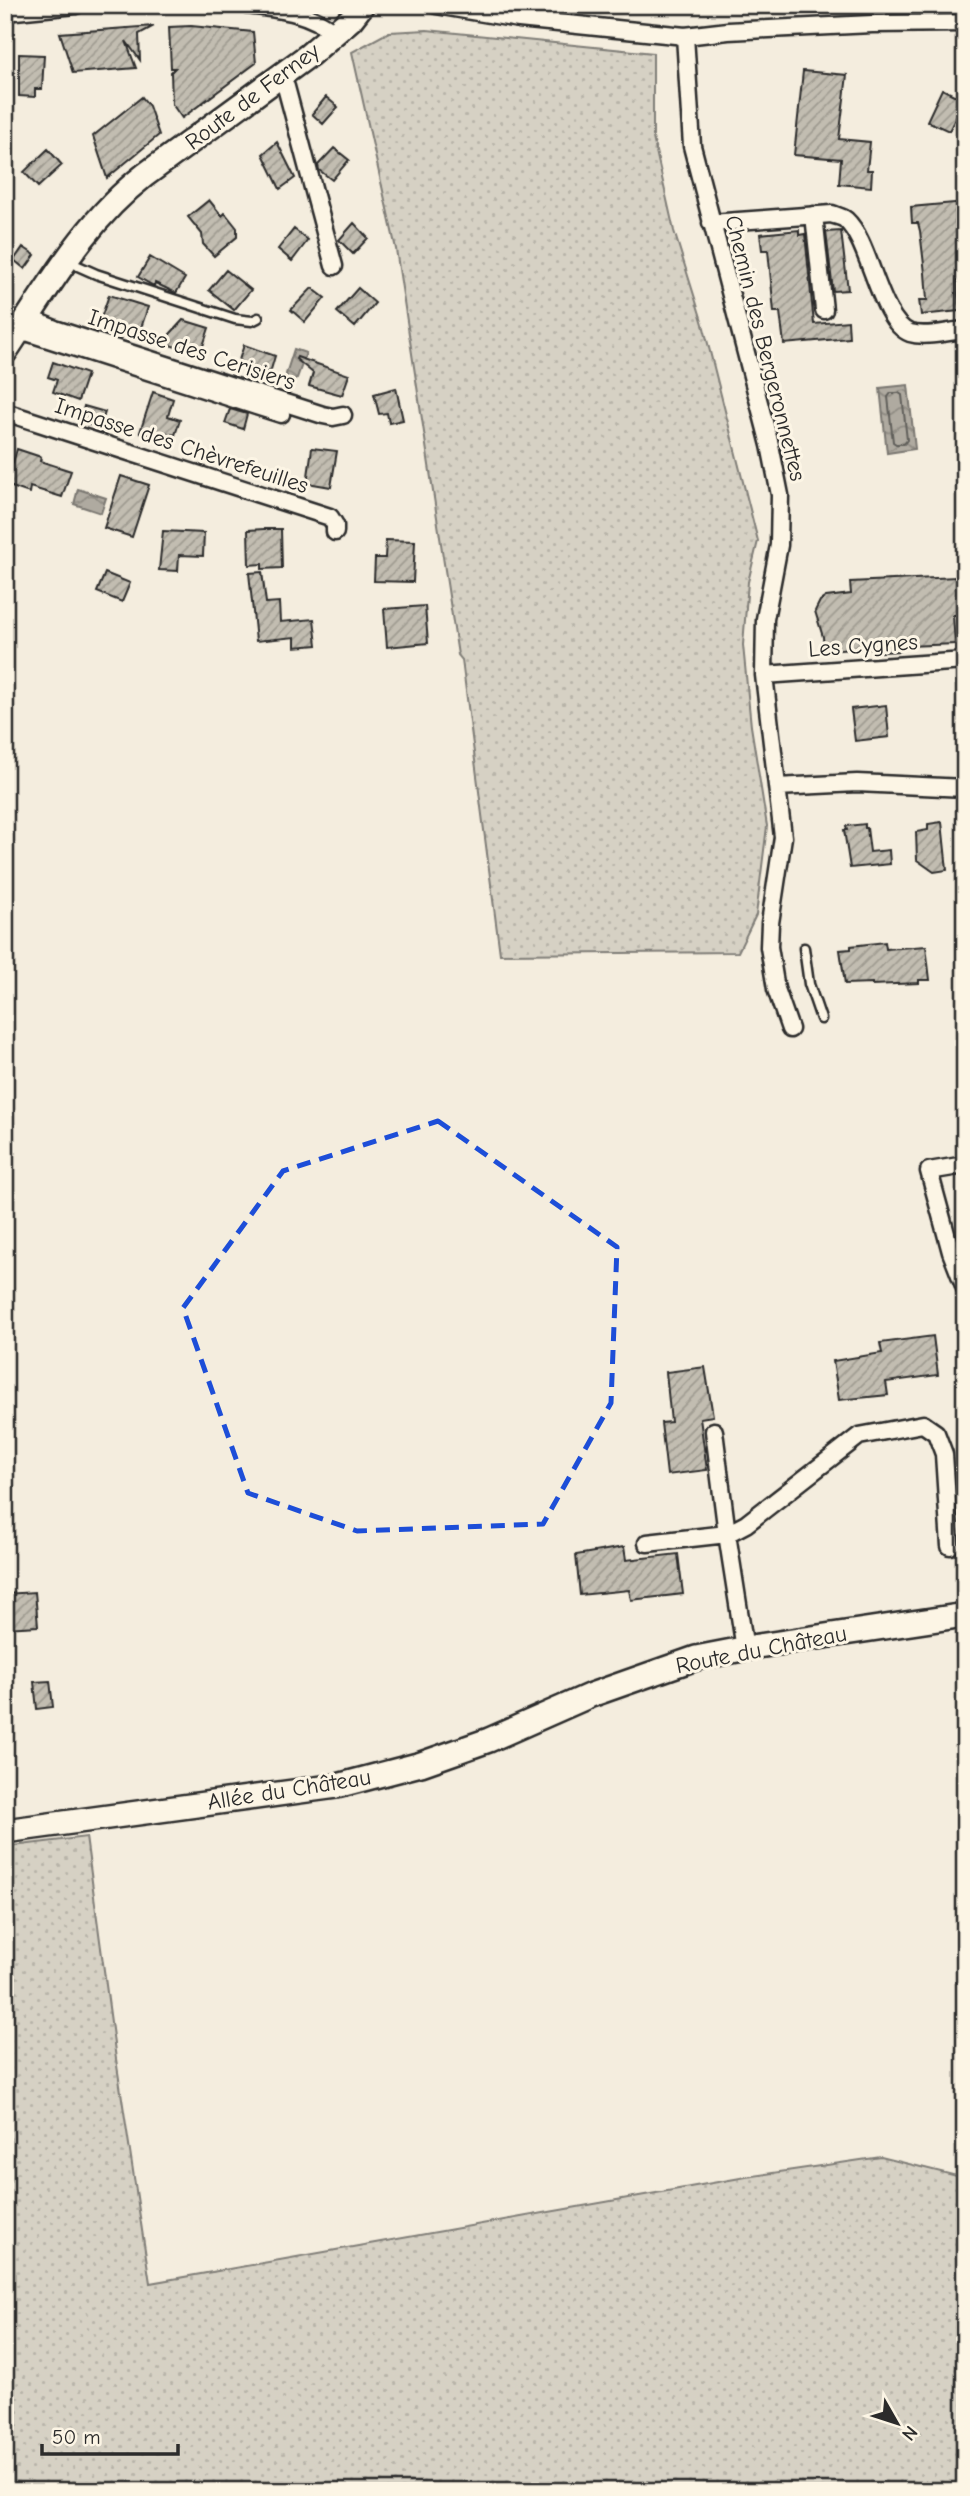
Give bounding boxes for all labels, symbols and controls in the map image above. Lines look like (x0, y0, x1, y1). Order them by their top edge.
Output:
street label: Route de Ferney (180, 37, 325, 156)
street label: Chemin des Bergeronnettes (719, 212, 812, 484)
street label: Impasse des Cerisiers (85, 303, 299, 396)
street label: Impasse des Chèvrefeuilles (52, 392, 312, 499)
street label: Les Cygnes (807, 628, 919, 663)
street label: Route du Château (673, 1620, 849, 1679)
street label: Allée du Château (205, 1763, 373, 1816)
north arrow (862, 2388, 932, 2458)
scale bar (42, 2412, 178, 2456)
text: N (897, 2421, 922, 2445)
text: 50 m (52, 2425, 101, 2449)

